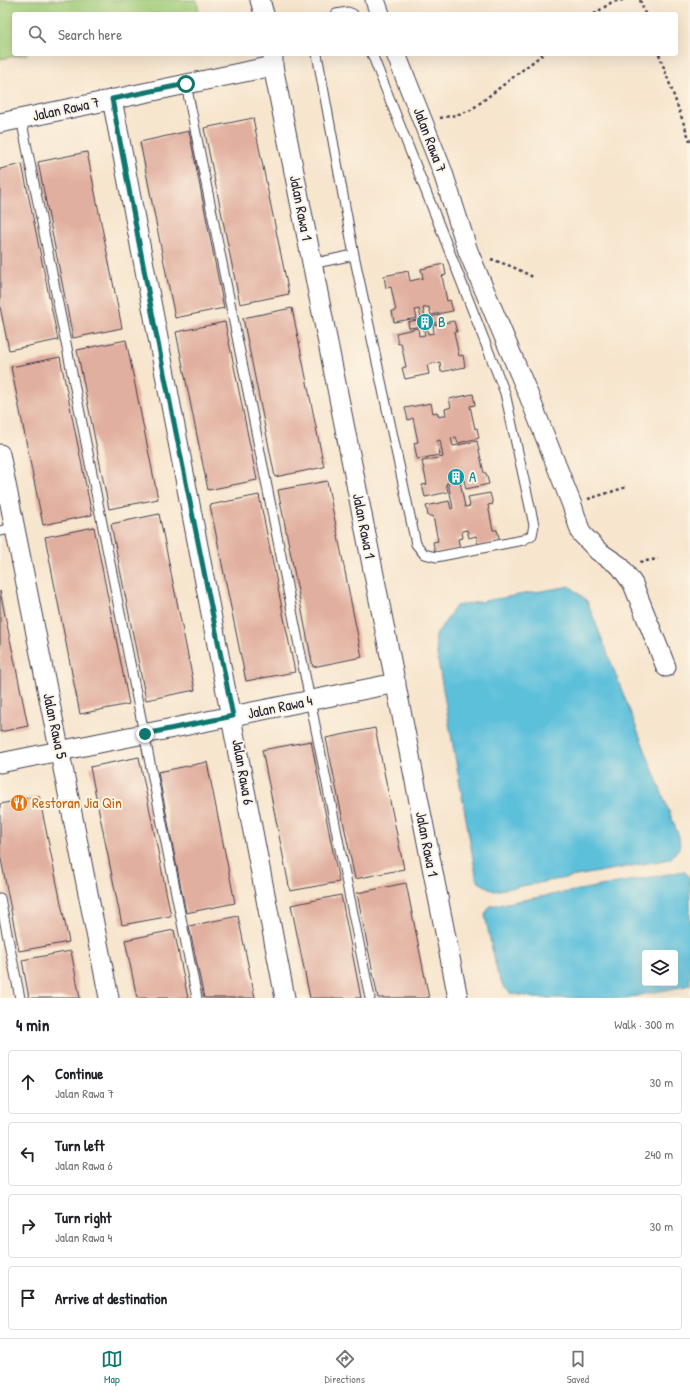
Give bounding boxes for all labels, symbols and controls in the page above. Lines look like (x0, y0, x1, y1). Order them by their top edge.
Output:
search box (12, 12, 678, 56)
icon: search (26, 23, 48, 45)
text: Search here (58, 24, 122, 45)
route start (177, 75, 195, 93)
street label: Jalan Rawa 7 (30, 91, 101, 126)
street label: Jalan Rawa 7 (408, 104, 452, 175)
street label: Jalan Rawa 1 (285, 174, 318, 242)
place label: B (438, 311, 446, 332)
building icon: B (415, 312, 435, 332)
place label: A (469, 466, 477, 487)
building icon: A (446, 467, 466, 487)
street label: Jalan Rawa 1 (348, 492, 381, 560)
street label: Jalan Rawa 4 (245, 689, 315, 724)
street label: Jalan Rawa 5 (38, 691, 73, 761)
route end (136, 725, 154, 743)
street label: Jalan Rawa 6 (227, 737, 260, 806)
place label: Restoran Jia Qin (32, 792, 122, 813)
restaurant icon: Restoran Jia Qin (9, 793, 29, 813)
street label: Jalan Rawa 1 (411, 810, 444, 878)
map controls (642, 950, 678, 986)
button: layers (642, 950, 678, 986)
text: 4 min (16, 1013, 49, 1036)
text: Walk · 300 m (614, 1015, 674, 1033)
text: Continue (55, 1063, 103, 1084)
icon: ahead (17, 1071, 39, 1093)
text: 30 m (650, 1073, 673, 1091)
text: Jalan Rawa 7 (55, 1084, 114, 1102)
text: Turn left (55, 1135, 105, 1156)
icon: left (17, 1143, 39, 1165)
text: 240 m (644, 1145, 673, 1163)
text: Jalan Rawa 6 (55, 1156, 113, 1174)
text: Turn right (55, 1207, 111, 1228)
icon: right (17, 1215, 39, 1237)
text: 30 m (650, 1217, 673, 1235)
text: Jalan Rawa 4 (55, 1228, 112, 1246)
icon: arrive (17, 1287, 39, 1309)
text: Arrive at destination (55, 1288, 167, 1309)
tab: Map (101, 1348, 123, 1386)
tab: Directions (325, 1348, 365, 1386)
tab: Saved (567, 1348, 589, 1386)

